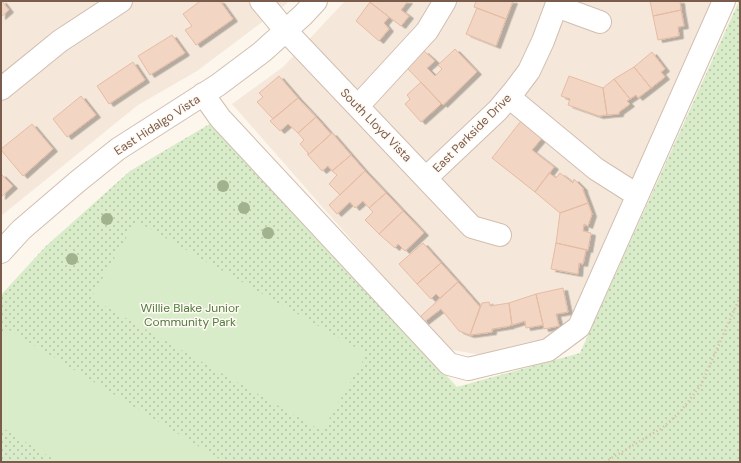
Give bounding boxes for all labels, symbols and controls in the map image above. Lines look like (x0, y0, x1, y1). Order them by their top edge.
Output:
street label: South Lloyd Vista (337, 85, 415, 165)
street label: East Parkside Drive (429, 90, 515, 176)
street label: East Hidalgo Vista (111, 91, 203, 159)
park label: Willie Blake Junior Community Park (140, 300, 240, 330)

